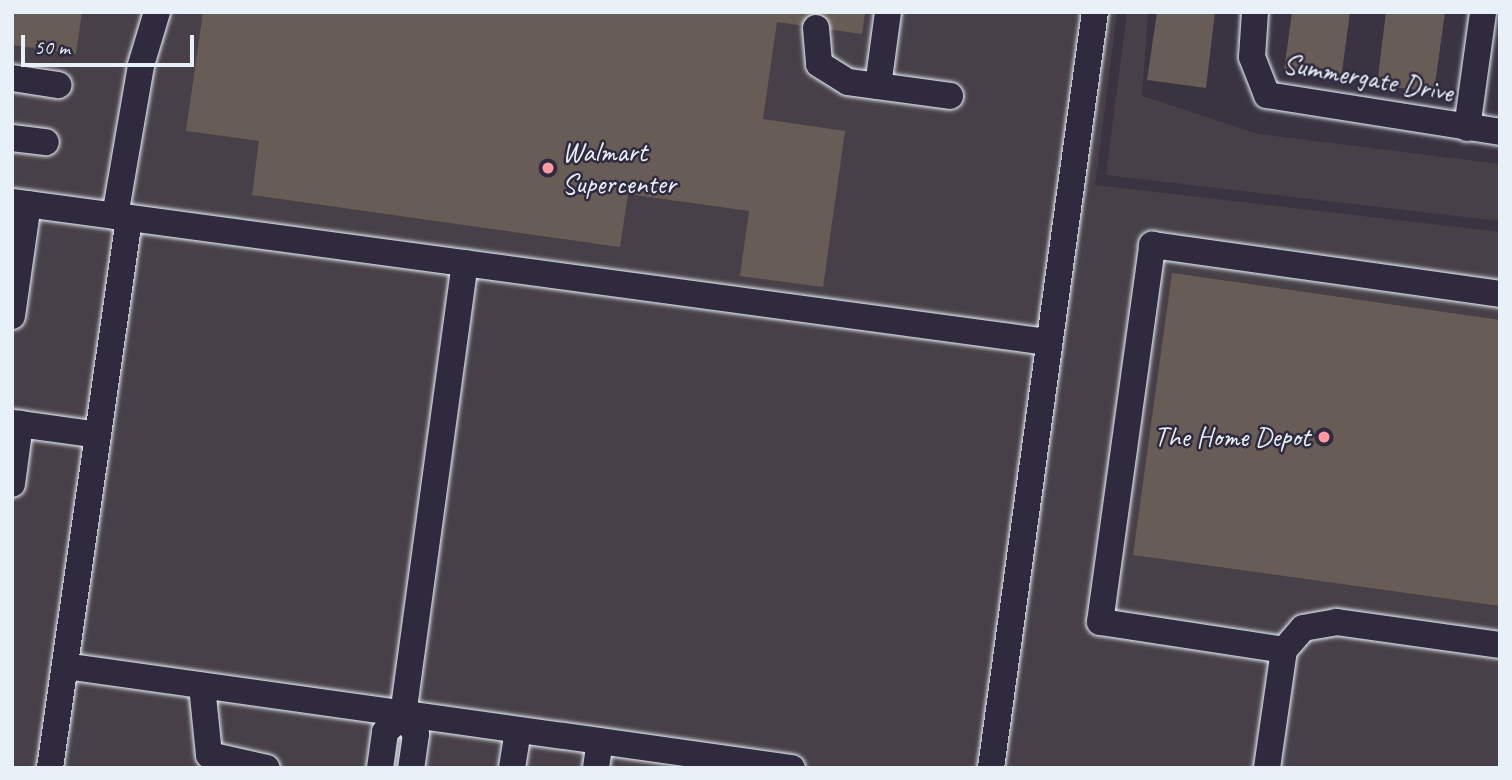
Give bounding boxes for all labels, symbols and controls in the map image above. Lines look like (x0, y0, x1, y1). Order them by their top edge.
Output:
scale bar (24, 21, 198, 65)
text: 50 m (34, 34, 70, 60)
street label: Summergate Drive (1280, 46, 1456, 110)
place label: Walmart Supercenter (562, 135, 676, 201)
marker: Walmart Supercenter (540, 160, 556, 176)
place label: The Home Depot (1155, 420, 1310, 454)
marker: The Home Depot (1316, 429, 1332, 445)

